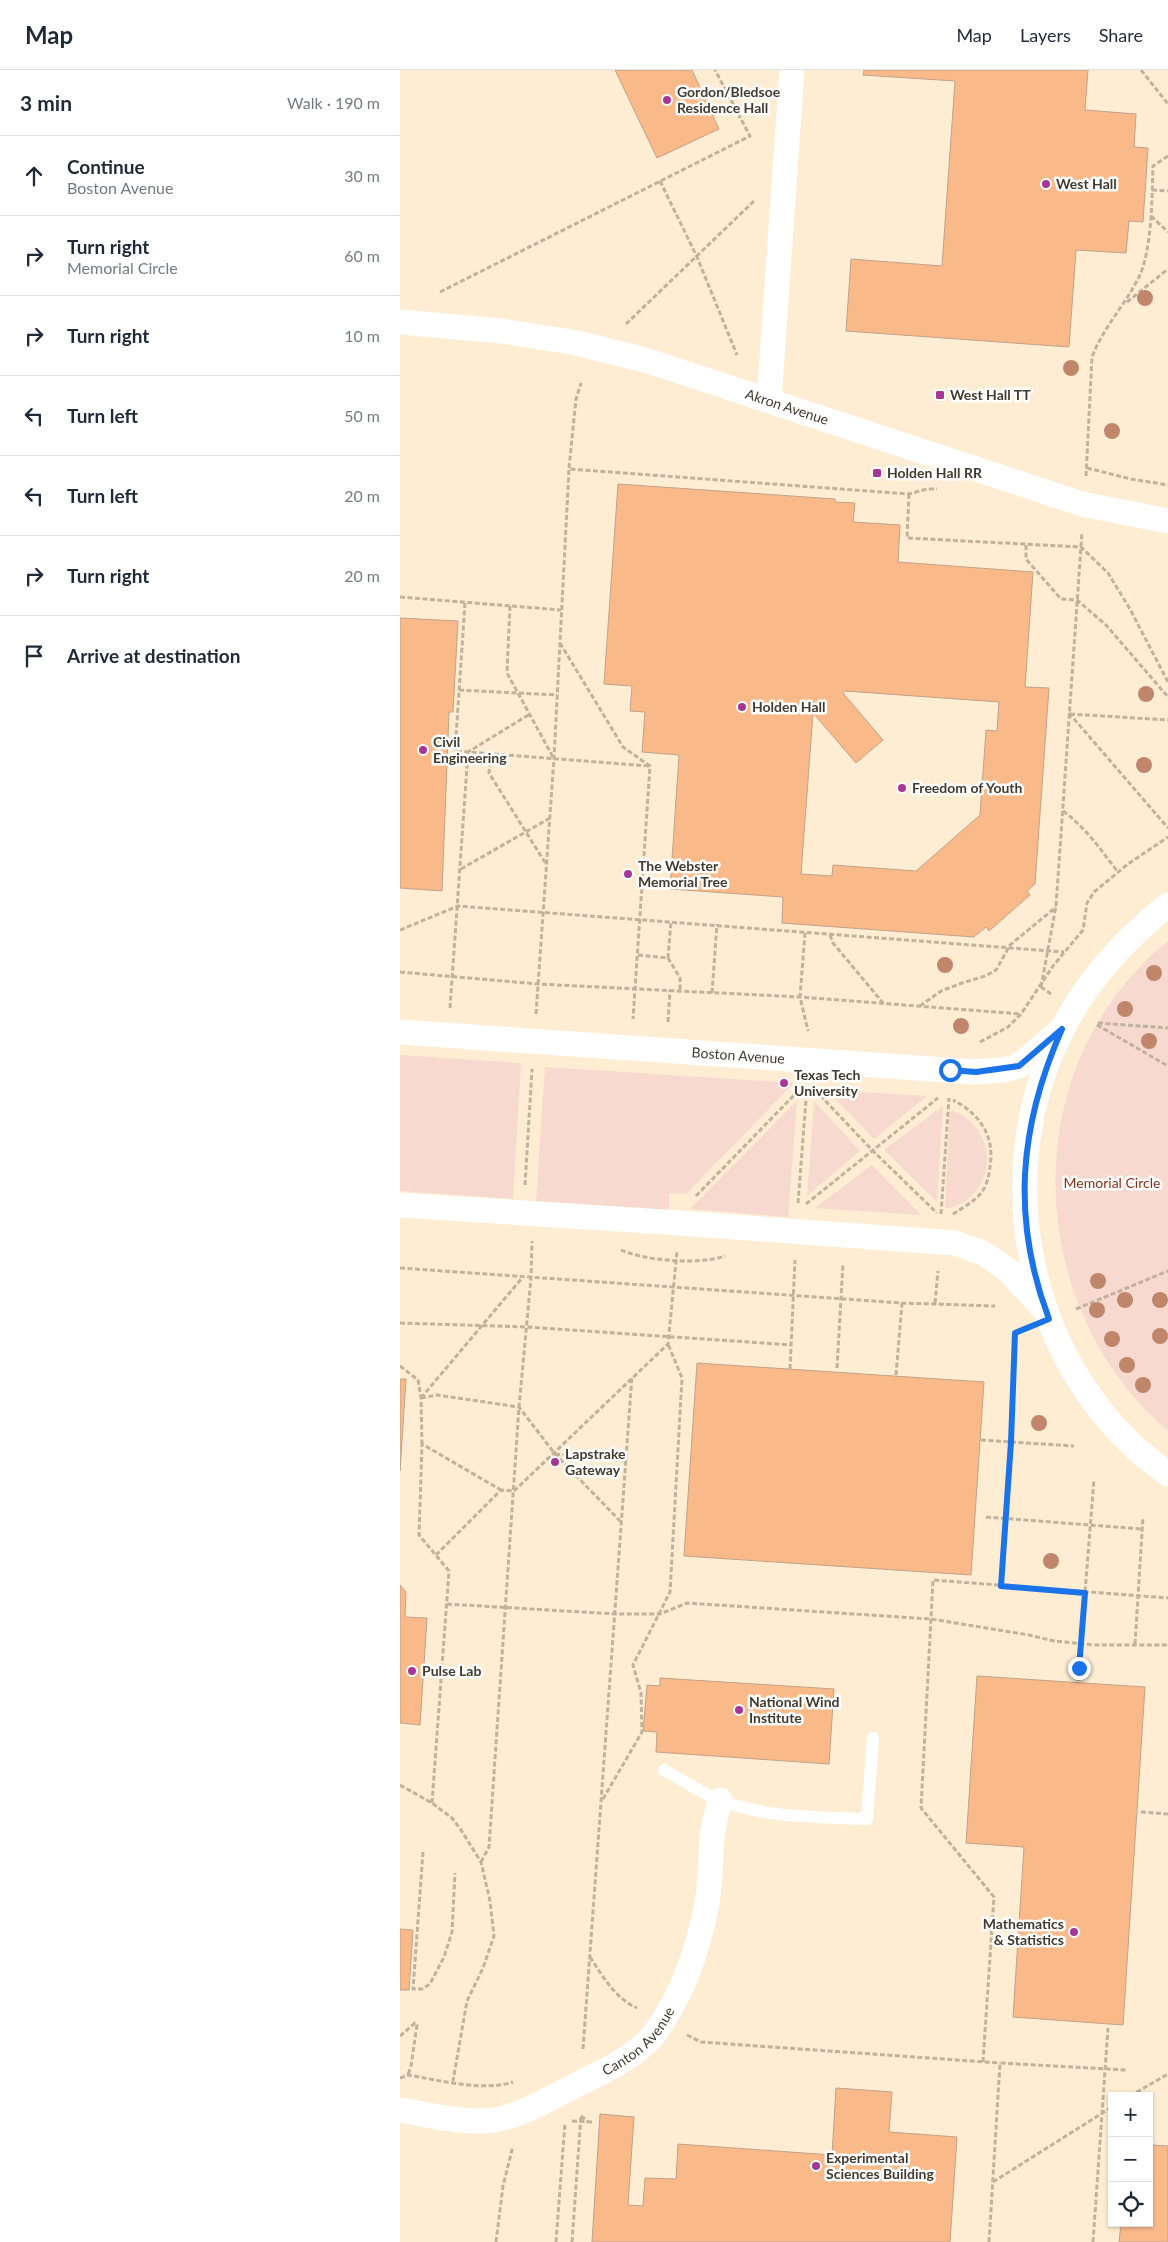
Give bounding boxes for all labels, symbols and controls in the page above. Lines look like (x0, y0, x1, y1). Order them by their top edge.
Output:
text: Map (25, 20, 73, 49)
text: Map (956, 24, 992, 46)
text: Layers (1020, 24, 1071, 46)
text: Share (1099, 24, 1143, 46)
place label: Gordon/Bledsoe Residence Hall (677, 83, 781, 116)
text: 3 min (20, 90, 72, 115)
text: Walk · 190 m (287, 93, 380, 112)
marker: Gordon/Bledsoe Residence Hall (661, 94, 673, 106)
text: Continue (67, 155, 145, 178)
icon: ahead (20, 162, 48, 190)
text: 30 m (344, 166, 380, 185)
place label: West Hall (1056, 175, 1117, 192)
text: Boston Avenue (67, 178, 173, 197)
marker: West Hall (1040, 178, 1052, 190)
text: Turn right (67, 235, 149, 258)
icon: right (20, 242, 48, 270)
text: 60 m (344, 246, 380, 265)
text: Memorial Circle (67, 258, 178, 277)
icon: right (20, 322, 48, 350)
text: Turn right (67, 324, 149, 347)
text: 10 m (344, 326, 380, 345)
street label: Akron Avenue (743, 385, 831, 428)
place label: West Hall TT (950, 386, 1031, 403)
marker: West Hall TT (934, 389, 946, 401)
icon: left (20, 402, 48, 430)
text: Turn left (67, 404, 138, 427)
text: 50 m (344, 406, 380, 425)
place label: Holden Hall RR (887, 464, 983, 481)
marker: Holden Hall RR (871, 467, 883, 479)
icon: left (20, 482, 48, 510)
text: Turn left (67, 484, 138, 507)
text: 20 m (344, 486, 380, 505)
icon: right (20, 562, 48, 590)
text: Turn right (67, 564, 149, 587)
text: 20 m (344, 566, 380, 585)
icon: arrive (20, 642, 48, 670)
text: Arrive at destination (67, 644, 240, 667)
place label: Holden Hall (752, 698, 825, 715)
marker: Holden Hall (736, 701, 748, 713)
place label: Civil Engineering (433, 733, 507, 766)
marker: Civil Engineering (417, 744, 429, 756)
place label: Freedom of Youth (912, 779, 1023, 796)
marker: Freedom of Youth (896, 782, 908, 794)
place label: The Webster Memorial Tree (638, 857, 728, 890)
marker: The Webster Memorial Tree (622, 868, 634, 880)
street label: Boston Avenue (691, 1043, 785, 1067)
route start (939, 1059, 962, 1082)
place label: Texas Tech University (794, 1066, 861, 1099)
marker: Texas Tech University (778, 1077, 790, 1089)
park label: Memorial Circle (1064, 1174, 1160, 1191)
place label: Lapstrake Gateway (565, 1445, 626, 1478)
marker: Lapstrake Gateway (549, 1456, 561, 1468)
route end (1068, 1657, 1091, 1680)
place label: Pulse Lab (422, 1662, 481, 1679)
marker: Pulse Lab (406, 1665, 418, 1677)
place label: National Wind Institute (749, 1693, 840, 1726)
marker: National Wind Institute (733, 1704, 745, 1716)
place label: Mathematics & Statistics (983, 1915, 1064, 1948)
marker: Mathematics & Statistics (1068, 1926, 1080, 1938)
street label: Canton Avenue (599, 2004, 678, 2079)
map controls (1108, 2092, 1153, 2227)
button: + (1108, 2092, 1153, 2137)
button: − (1108, 2137, 1153, 2182)
place label: Experimental Sciences Building (826, 2149, 934, 2182)
marker: Experimental Sciences Building (810, 2160, 822, 2172)
button: locate (1108, 2182, 1153, 2227)

